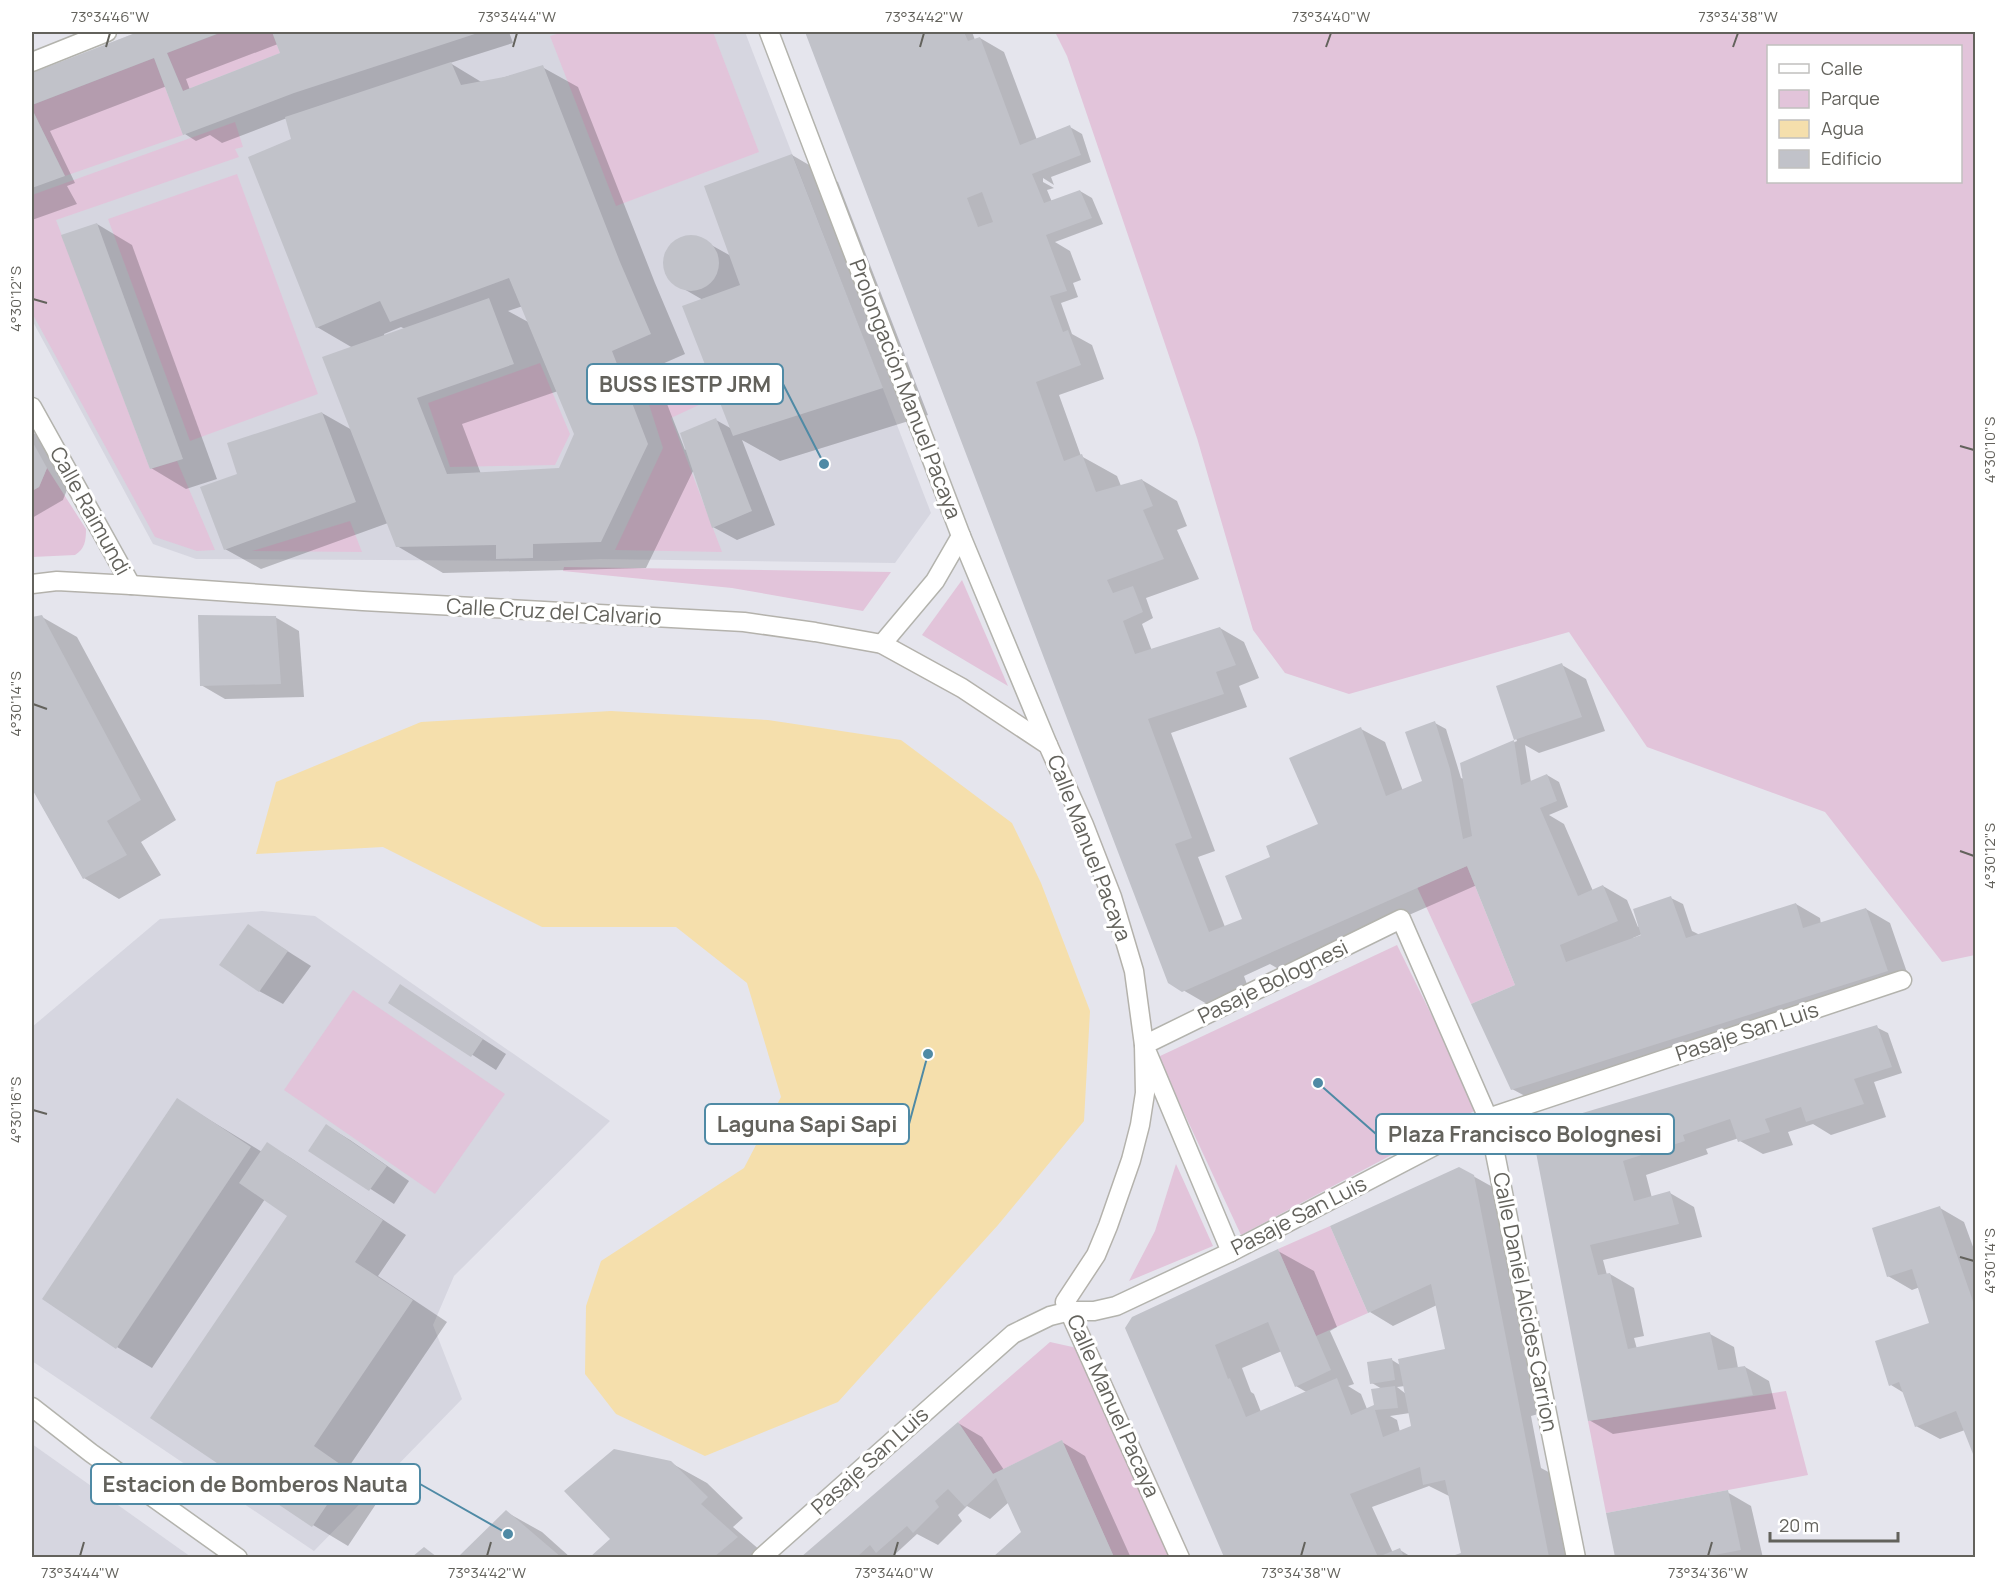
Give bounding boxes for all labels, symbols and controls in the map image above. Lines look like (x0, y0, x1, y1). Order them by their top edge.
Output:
text: 73°34'46"W (71, 6, 149, 27)
text: 73°34'44"W (478, 6, 556, 27)
text: 73°34'42"W (885, 6, 963, 27)
text: 73°34'40"W (1292, 6, 1370, 27)
text: 73°34'38"W (1698, 6, 1778, 27)
legend (1767, 45, 1962, 183)
text: Calle (1821, 56, 1863, 80)
text: Parque (1821, 86, 1880, 110)
text: Agua (1821, 116, 1864, 140)
text: Edificio (1821, 146, 1882, 170)
street label: Prolongación Manuel Pacaya (843, 255, 968, 523)
text: 4°30'12"S (5, 266, 26, 332)
callout: BUSS IESTP JRM (587, 364, 783, 404)
text: BUSS IESTP JRM (599, 369, 771, 399)
text: 4°30'10"S (1979, 417, 2000, 483)
street label: Calle Raimundi (44, 441, 138, 580)
street label: Calle Cruz del Calvario (446, 591, 662, 631)
text: 4°30'14"S (5, 671, 26, 737)
street label: Calle Manuel Pacaya (1041, 750, 1138, 945)
text: 4°30'12"S (1979, 823, 2000, 889)
street label: Pasaje Bolognesi (1193, 933, 1352, 1030)
street label: Pasaje San Luis (1672, 995, 1822, 1067)
text: 4°30'16"S (5, 1077, 26, 1143)
callout: Laguna Sapi Sapi (705, 1104, 909, 1144)
text: Laguna Sapi Sapi (717, 1109, 897, 1139)
callout: Plaza Francisco Bolognesi (1376, 1114, 1674, 1154)
text: Plaza Francisco Bolognesi (1388, 1119, 1662, 1149)
street label: Pasaje San Luis (1226, 1169, 1371, 1261)
street label: Calle Daniel Alcides Carrion (1487, 1170, 1565, 1434)
text: 4°30'14"S (1979, 1228, 2000, 1294)
street label: Calle Manuel Pacaya (1061, 1310, 1167, 1501)
street label: Pasaje San Luis (805, 1400, 934, 1520)
callout: Estacion de Bomberos Nauta (91, 1464, 420, 1504)
text: Estacion de Bomberos Nauta (102, 1469, 408, 1499)
scale bar (1770, 1505, 1898, 1543)
text: 20 m (1779, 1513, 1819, 1537)
text: 73°34'44"W (41, 1562, 119, 1583)
text: 73°34'42"W (448, 1562, 526, 1583)
text: 73°34'40"W (855, 1562, 933, 1583)
text: 73°34'38"W (1261, 1562, 1341, 1583)
text: 73°34'36"W (1668, 1562, 1748, 1583)

